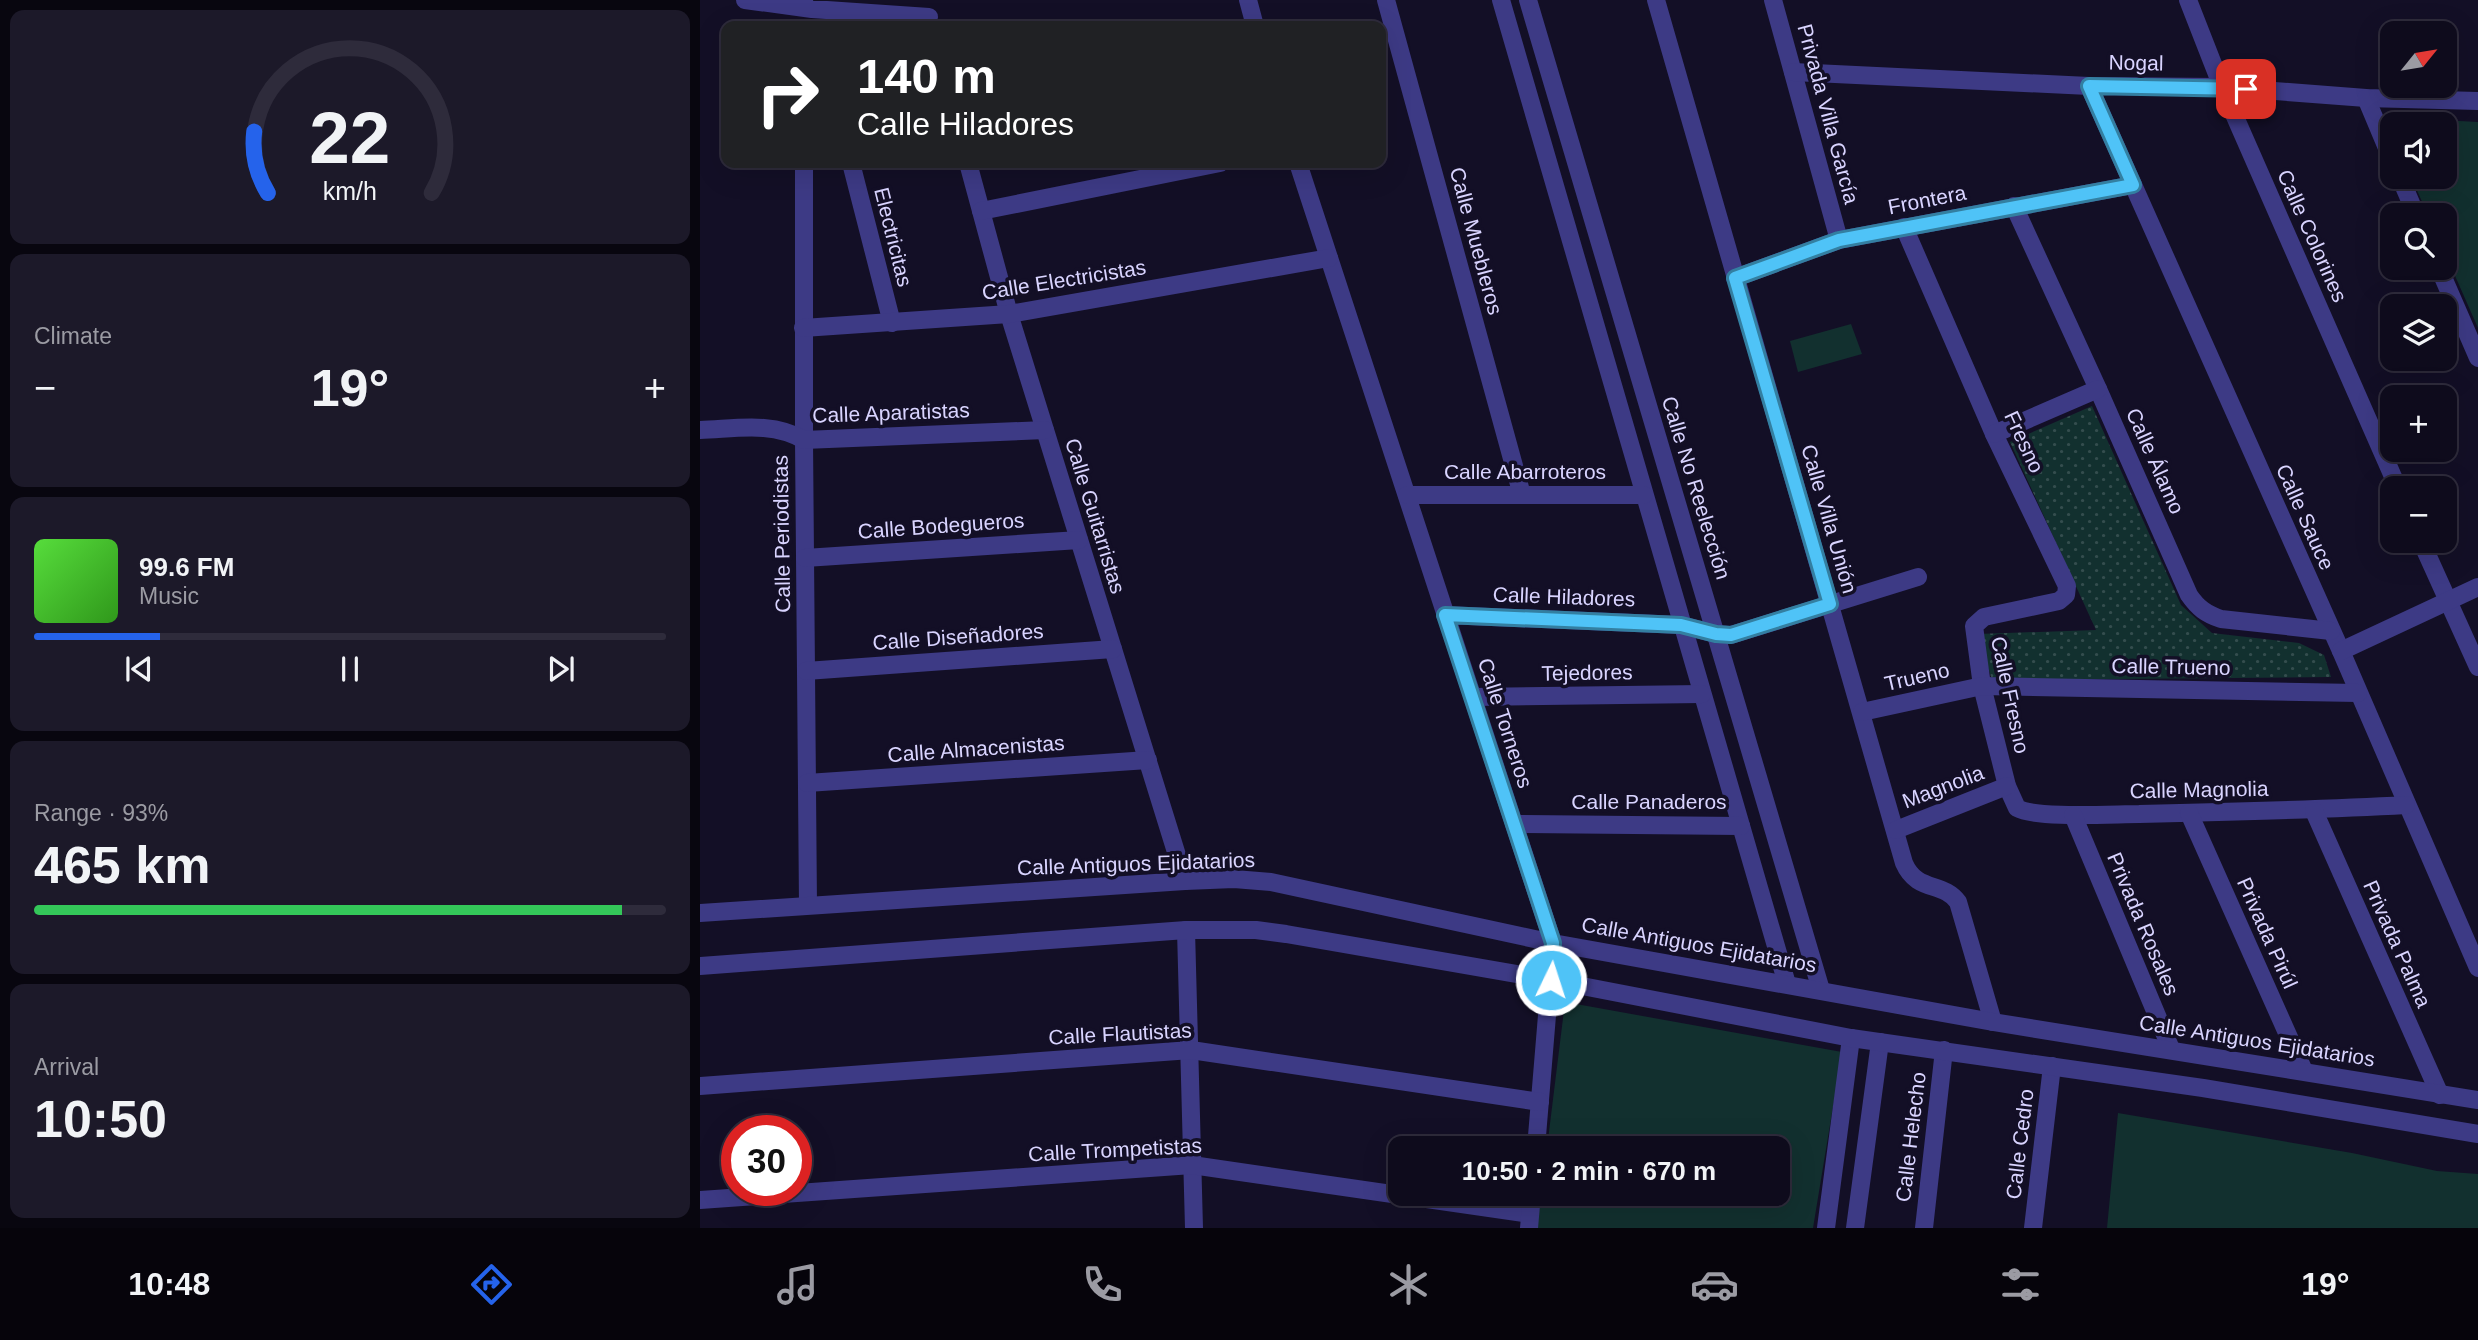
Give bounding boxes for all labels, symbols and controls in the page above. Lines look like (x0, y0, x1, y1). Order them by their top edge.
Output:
street label: Privada Villa García (1793, 21, 1864, 207)
north arrow (2380, 21, 2457, 98)
map controls (2380, 21, 2457, 553)
icon: right (742, 49, 833, 140)
text: 140 m (857, 49, 996, 103)
street label: Nogal (2108, 51, 2164, 74)
pin (2216, 59, 2276, 119)
icon: arrive (2227, 70, 2265, 108)
text: 22 (310, 97, 390, 178)
text: Calle Hiladores (857, 106, 1074, 142)
button: sound (2380, 112, 2457, 189)
street label: Calle Muebleros (1446, 165, 1507, 317)
street label: Calle Colorines (2273, 166, 2352, 306)
text: km/h (323, 177, 377, 205)
street label: Frontera (1886, 181, 1968, 218)
street label: Electricitas (870, 185, 917, 289)
button: search (2380, 203, 2457, 280)
street label: Calle Electricistas (980, 255, 1148, 304)
button: layers (2380, 294, 2457, 371)
text: Climate (34, 323, 112, 349)
text: 19° (311, 359, 389, 417)
text: − (34, 367, 56, 409)
text: + (644, 367, 666, 409)
button: + (2380, 385, 2457, 462)
street label: Calle No Reelección (1658, 394, 1735, 582)
street label: Calle Aparatistas (812, 398, 970, 427)
street label: Calle Álamo (2122, 404, 2189, 517)
street label: Fresno (2000, 407, 2049, 476)
street label: Calle Guitarristas (1061, 435, 1130, 596)
street label: Calle Villa Unión (1797, 442, 1862, 596)
street label: Calle Periodistas (769, 455, 794, 613)
street label: Calle Abarroteros (1444, 460, 1606, 483)
street label: Calle Sauce (2272, 460, 2339, 573)
button: − (2380, 476, 2457, 553)
street label: Calle Bodegueros (857, 508, 1025, 543)
text: 99.6 FM (139, 552, 234, 582)
text: Music (139, 583, 199, 609)
street label: Calle Hiladores (1492, 583, 1636, 610)
street label: Calle Diseñadores (872, 619, 1044, 654)
street label: Calle Fresno (1987, 634, 2034, 756)
icon: previous (120, 650, 158, 688)
icon: pause (331, 650, 369, 688)
icon: next (542, 650, 580, 688)
street label: Calle Trueno (2111, 654, 2231, 679)
street label: Calle Torneros (1474, 655, 1537, 791)
street label: Trueno (1882, 658, 1952, 695)
street label: Tejedores (1541, 660, 1633, 685)
street label: Calle Almacenistas (887, 731, 1065, 766)
street label: Magnolia (1899, 760, 1987, 813)
street label: Calle Magnolia (2129, 777, 2269, 802)
street label: Calle Panaderos (1571, 790, 1727, 813)
text: Range · 93% (34, 800, 168, 826)
text: 465 km (34, 836, 210, 894)
street label: Calle Antiguos Ejidatarios (1017, 848, 1255, 879)
street label: Privada Rosales (2103, 849, 2184, 999)
street label: Privada Pirúl (2233, 874, 2302, 992)
street label: Privada Palma (2359, 877, 2436, 1011)
street label: Calle Antiguos Ejidatarios (1580, 913, 1818, 977)
position arrow (1514, 943, 1588, 1017)
street label: Calle Antiguos Ejidatarios (2138, 1011, 2376, 1070)
street label: Calle Flautistas (1048, 1018, 1192, 1049)
text: Arrival (34, 1054, 99, 1080)
street label: Calle Helecho (1891, 1071, 1930, 1203)
street label: Calle Cedro (2001, 1088, 2038, 1200)
text: 10:50 (34, 1090, 167, 1148)
speed limit sign: 30 (721, 1115, 812, 1206)
street label: Calle Trompetistas (1028, 1133, 1202, 1166)
text: 10:50 · 2 min · 670 m (1462, 1156, 1716, 1186)
icon: directions (467, 1260, 516, 1309)
icon: music (773, 1260, 822, 1309)
icon: phone (1078, 1260, 1127, 1309)
icon: climate (1384, 1260, 1433, 1309)
icon: car (1690, 1260, 1739, 1309)
icon: filters (1996, 1260, 2045, 1309)
text: 10:48 (128, 1266, 210, 1302)
text: 19° (2301, 1266, 2350, 1302)

